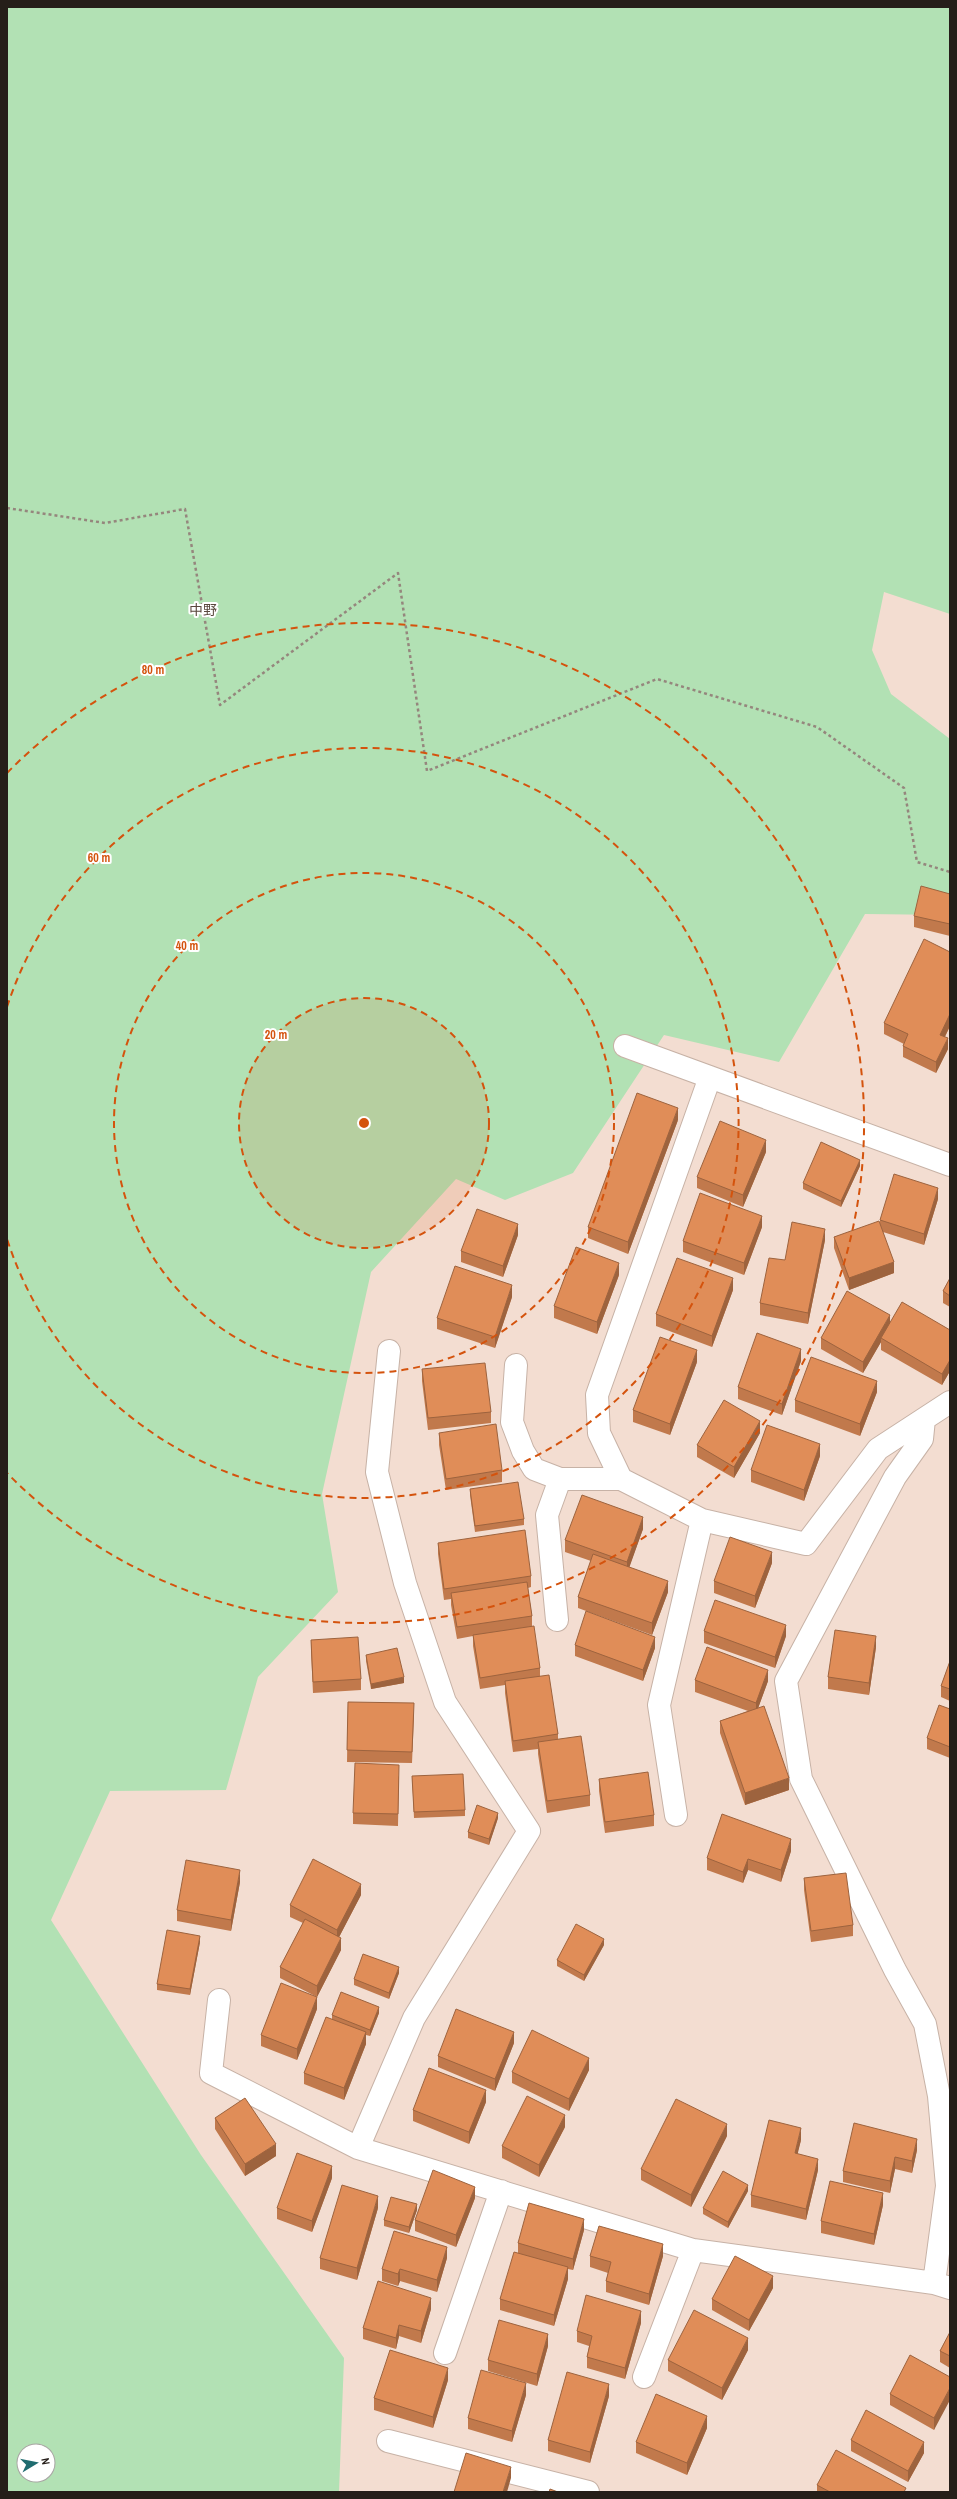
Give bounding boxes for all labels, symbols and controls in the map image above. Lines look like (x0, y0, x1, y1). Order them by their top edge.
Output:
district label: 中野 (189, 601, 217, 619)
text: 80 m (142, 662, 164, 678)
text: 60 m (88, 850, 110, 866)
text: 40 m (176, 938, 198, 954)
text: 20 m (265, 1027, 287, 1043)
centre of rings (357, 1116, 371, 1130)
north arrow (16, 2443, 56, 2483)
text: N (38, 2457, 53, 2466)

